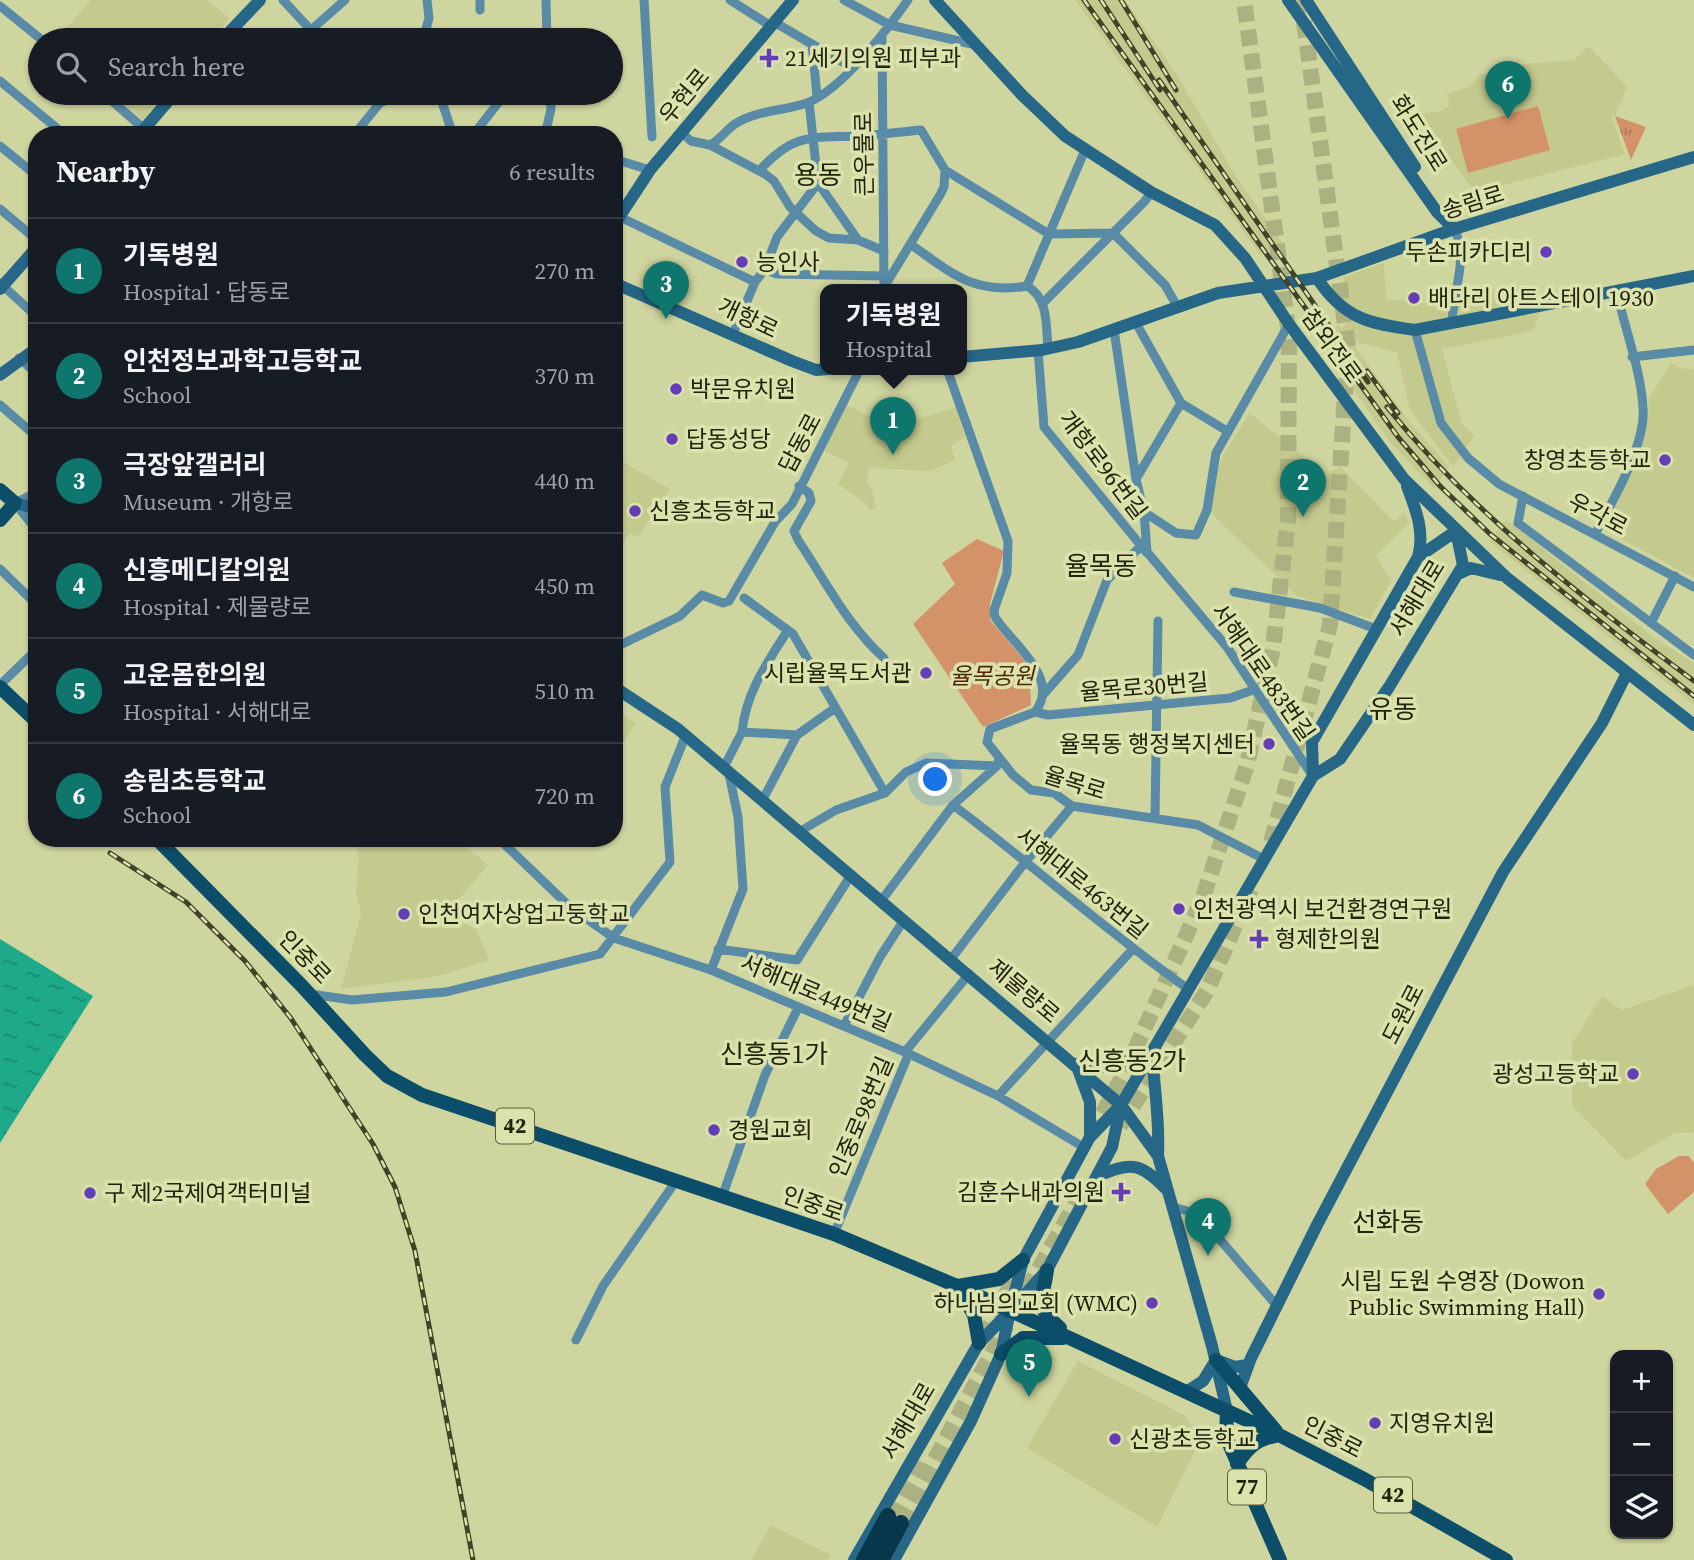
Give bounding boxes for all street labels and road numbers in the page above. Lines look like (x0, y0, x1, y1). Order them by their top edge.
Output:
street label: 우현로 (651, 61, 717, 131)
street label: 화도진로 (1383, 89, 1455, 177)
street label: 큰우물로 (847, 111, 881, 197)
street label: 송림로 (1438, 177, 1508, 227)
street label: 개항로 (712, 290, 784, 346)
street label: 참외전로 (1294, 302, 1370, 390)
street label: 개항로96번길 (1051, 404, 1155, 526)
street label: 답동로 (771, 407, 829, 479)
street label: 우각로 (1562, 485, 1634, 543)
street label: 서해대로 (1381, 553, 1453, 643)
street label: 서해대로483번길 (1204, 597, 1322, 747)
street label: 율목로30번길 (1078, 665, 1210, 709)
street label: 율목로 (1040, 758, 1110, 808)
street label: 서해대로463번길 (1009, 820, 1155, 946)
street label: 인중로 (271, 923, 339, 991)
street label: 서해대로449번길 (735, 947, 897, 1039)
street label: 제물량로 (981, 952, 1067, 1030)
street label: 도원로 (1374, 978, 1432, 1050)
street label: 인중로98번길 (821, 1051, 901, 1183)
road number: 42 (496, 1108, 534, 1144)
street label: 인중로 (778, 1179, 848, 1229)
street label: 서해대로 (873, 1376, 943, 1466)
street label: 인중로 (1297, 1408, 1369, 1466)
road number: 77 (1228, 1470, 1266, 1504)
road number: 42 (1374, 1478, 1412, 1512)

